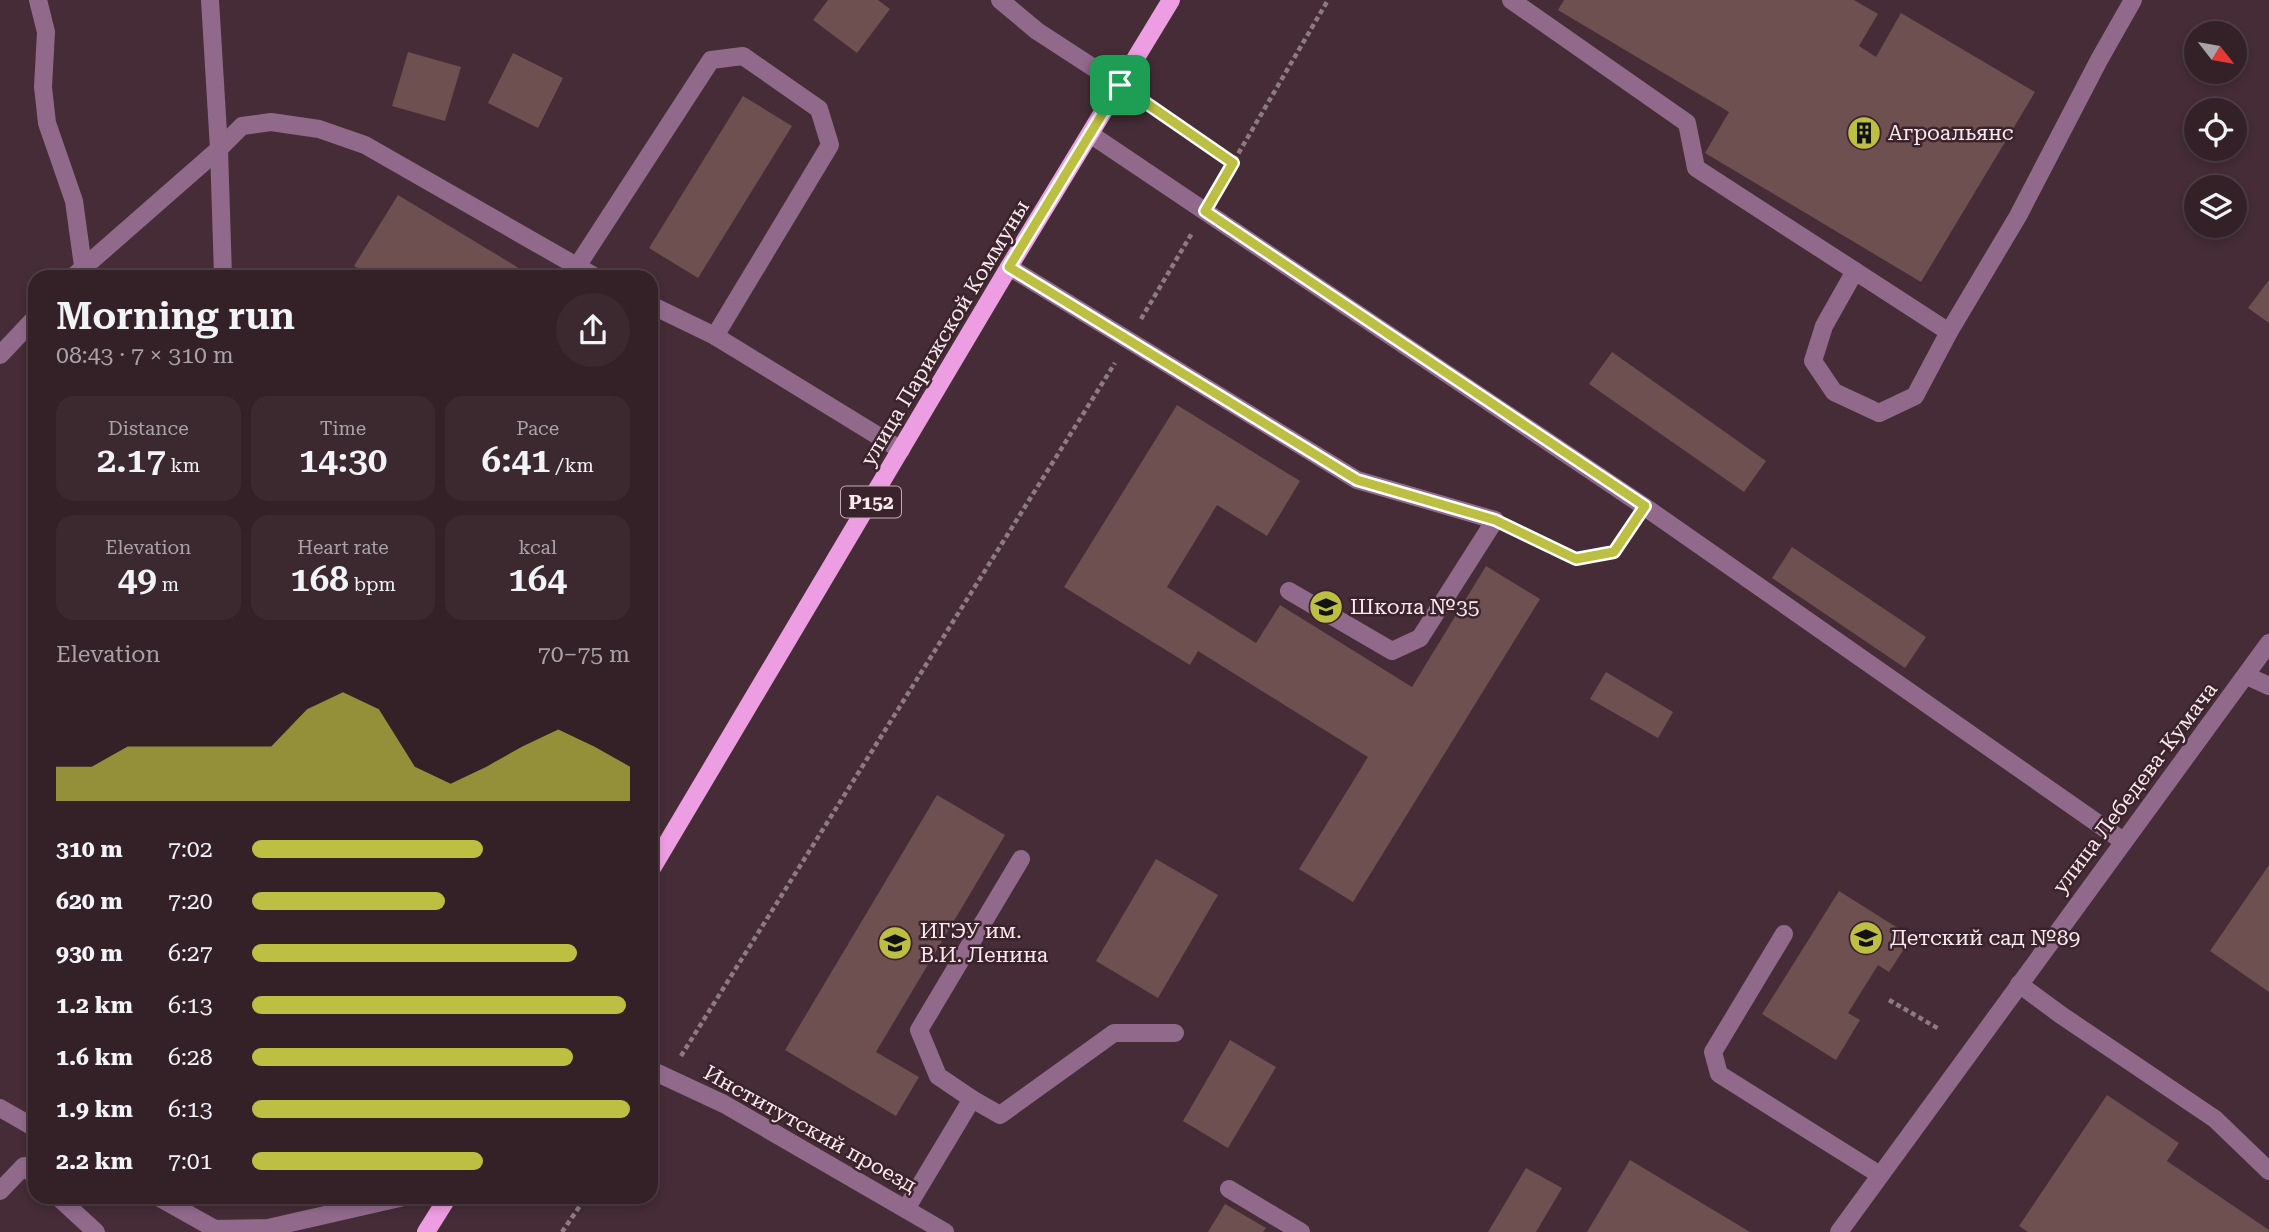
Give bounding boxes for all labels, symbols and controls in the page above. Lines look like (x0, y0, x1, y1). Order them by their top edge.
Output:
north arrow (2184, 21, 2247, 84)
map controls (2184, 21, 2247, 238)
pin (1090, 55, 1150, 115)
icon: arrive (1101, 66, 1139, 104)
button: locate (2184, 98, 2247, 161)
building icon: Агроальянс (1845, 114, 1883, 152)
place label: Агроальянс (1888, 121, 2014, 145)
button: layers (2184, 175, 2247, 238)
street label: улица Парижской Коммуны (856, 196, 1034, 470)
button: share (556, 293, 630, 367)
text: Morning run (56, 294, 295, 338)
text: 08:43 · 7 × 310 m (56, 342, 234, 369)
text: Distance (108, 417, 189, 440)
text: Time (320, 417, 366, 440)
text: Pace (516, 417, 559, 440)
text: 2.17 (97, 440, 166, 481)
text: 14:30 (299, 440, 387, 481)
text: 6:41 (482, 440, 551, 481)
text: km (166, 454, 200, 477)
text: /km (551, 454, 594, 477)
road number: Р152 (841, 486, 901, 517)
text: Elevation (105, 536, 191, 559)
text: Heart rate (297, 536, 389, 559)
text: kcal (519, 536, 557, 559)
text: 49 (118, 559, 157, 600)
text: 168 (290, 559, 349, 600)
text: 164 (508, 559, 567, 600)
text: m (157, 573, 179, 596)
text: bpm (349, 573, 396, 596)
school or university icon: Школа №35 (1307, 588, 1345, 626)
place label: Школа №35 (1350, 595, 1480, 619)
text: Elevation (56, 641, 160, 668)
text: 70–75 m (538, 641, 630, 668)
street label: улица Лебедева-Кумача (2048, 677, 2223, 898)
text: 310 m (56, 836, 123, 863)
text: 7:02 (168, 836, 213, 863)
text: 620 m (56, 888, 123, 915)
text: 7:20 (168, 888, 213, 915)
place label: ИГЭУ им. В.И. Ленина (920, 919, 1049, 967)
school or university icon: Детский сад №89 (1847, 919, 1885, 957)
school or university icon: ИГЭУ им. В.И. Ленина (876, 924, 914, 962)
place label: Детский сад №89 (1890, 926, 2080, 950)
text: 930 m (56, 940, 123, 967)
text: 6:27 (168, 940, 213, 967)
text: 1.2 km (56, 992, 133, 1019)
text: 6:13 (168, 992, 213, 1019)
text: 1.6 km (56, 1044, 133, 1071)
text: 6:28 (168, 1044, 213, 1071)
street label: Институтский проезд (699, 1060, 921, 1198)
text: 1.9 km (56, 1096, 133, 1123)
text: 6:13 (168, 1096, 213, 1123)
text: 2.2 km (56, 1148, 133, 1175)
text: 7:01 (168, 1148, 213, 1175)

